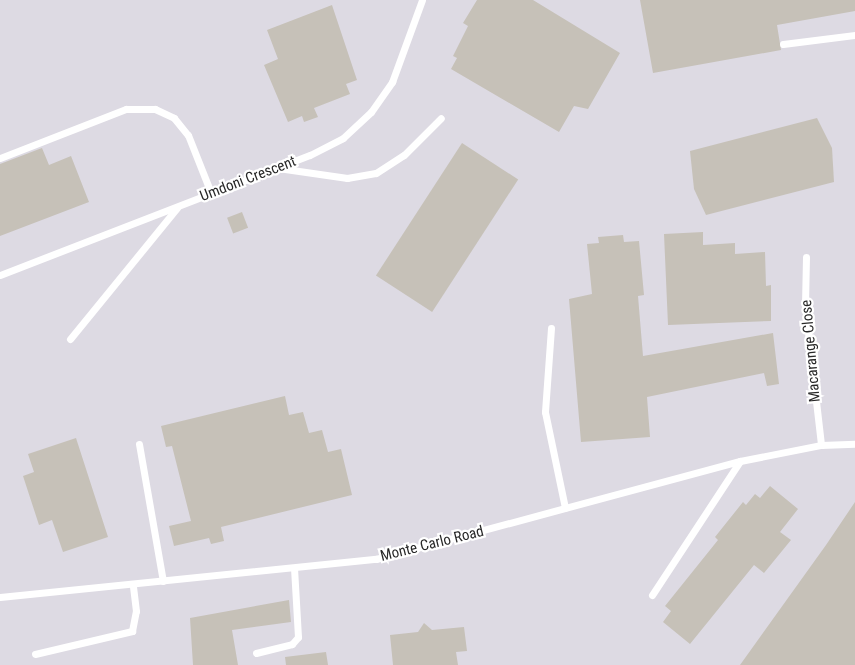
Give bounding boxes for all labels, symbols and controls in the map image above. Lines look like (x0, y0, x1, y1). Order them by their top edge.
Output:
street label: Umdoni Crescent (197, 152, 299, 206)
street label: Macarange Close (798, 299, 824, 403)
street label: Monte Carlo Road (378, 522, 486, 566)

